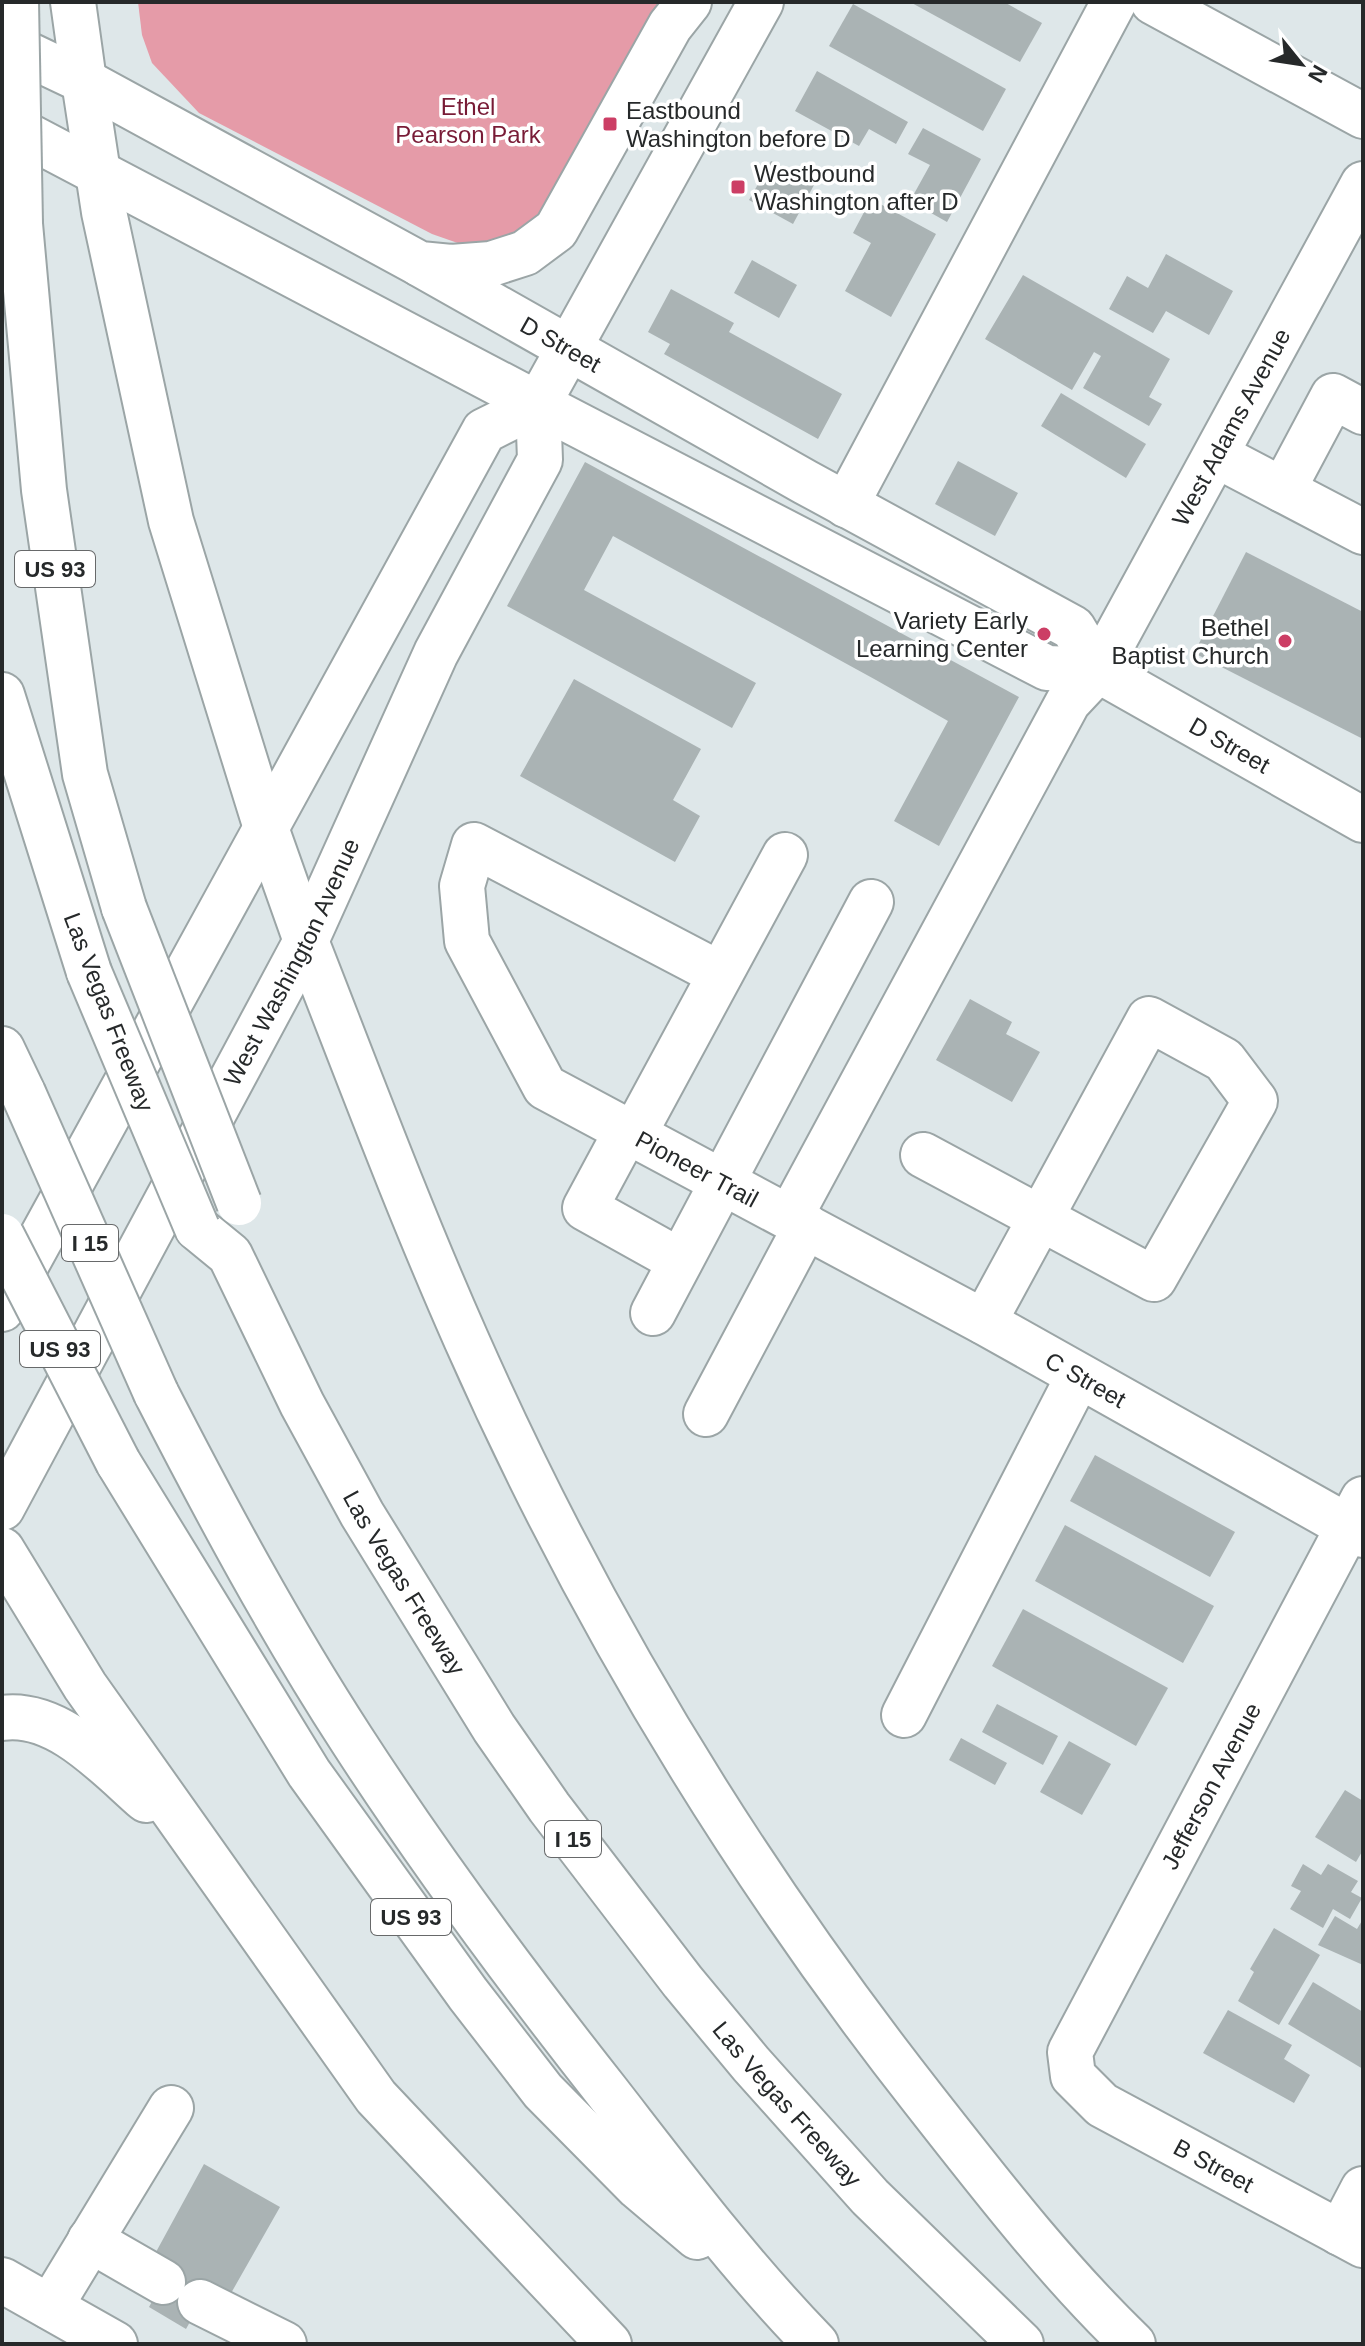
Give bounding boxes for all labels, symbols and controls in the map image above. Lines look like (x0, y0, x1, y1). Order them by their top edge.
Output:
north arrow (1261, 24, 1341, 104)
text: N (1303, 61, 1333, 87)
park label: Ethel Pearson Park (395, 93, 542, 148)
place label: Eastbound Washington before D (626, 97, 851, 152)
marker: Eastbound Washington before D (601, 115, 619, 133)
place label: Westbound Washington after D (754, 160, 959, 215)
marker: Westbound Washington after D (729, 178, 747, 196)
street label: D Street (516, 310, 606, 377)
street label: West Adams Avenue (1166, 324, 1295, 530)
road number: US 93 (15, 551, 95, 587)
place label: Variety Early Learning Center (856, 607, 1028, 662)
place label: Bethel Baptist Church (1112, 614, 1269, 669)
marker: Variety Early Learning Center (1035, 625, 1053, 643)
marker: Bethel Baptist Church (1276, 632, 1294, 650)
street label: D Street (1185, 711, 1275, 778)
street label: West Washington Avenue (218, 834, 364, 1090)
street label: Las Vegas Freeway (59, 909, 159, 1115)
street label: Pioneer Trail (631, 1125, 763, 1212)
road number: I 15 (62, 1225, 118, 1261)
road number: US 93 (20, 1331, 100, 1367)
street label: C Street (1041, 1346, 1131, 1413)
street label: Las Vegas Freeway (338, 1486, 471, 1679)
street label: Jefferson Avenue (1156, 1698, 1266, 1874)
road number: I 15 (545, 1821, 601, 1857)
road number: US 93 (371, 1899, 451, 1935)
street label: Las Vegas Freeway (708, 2016, 867, 2192)
street label: B Street (1169, 2133, 1259, 2198)

